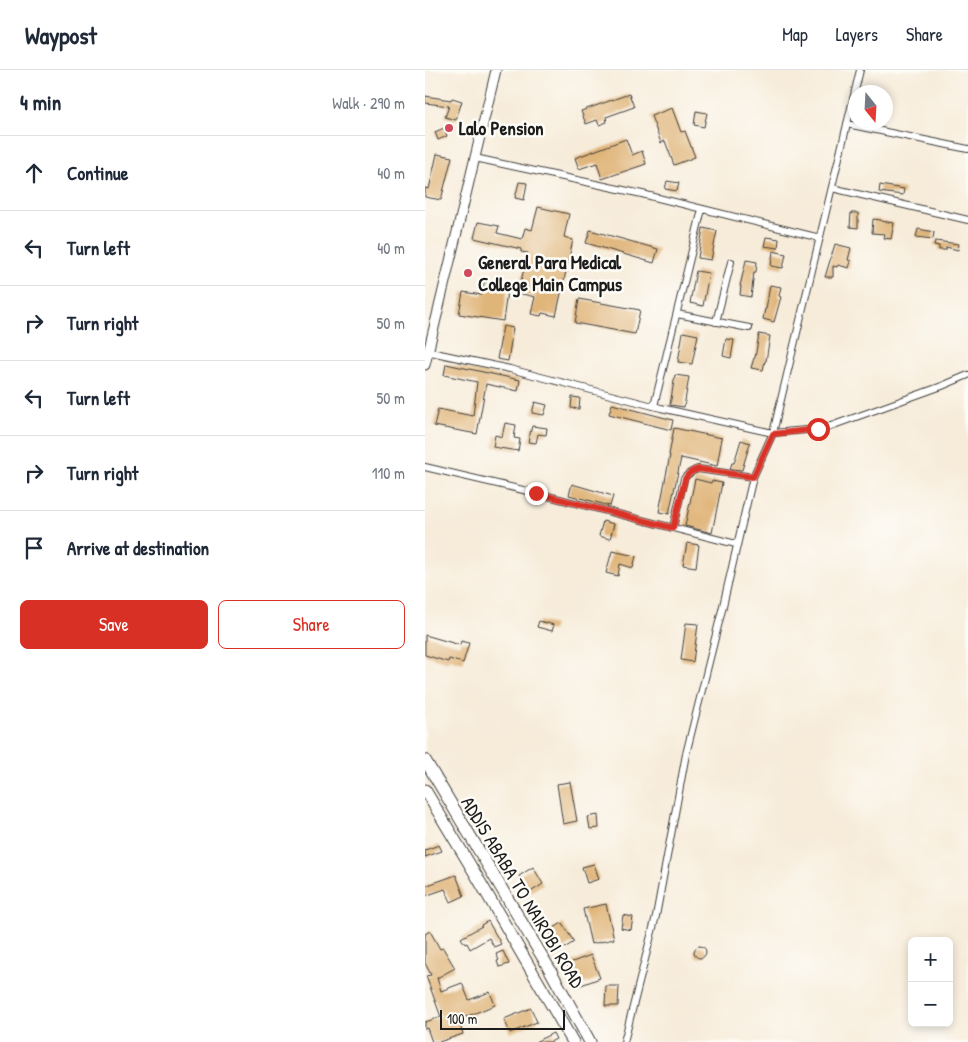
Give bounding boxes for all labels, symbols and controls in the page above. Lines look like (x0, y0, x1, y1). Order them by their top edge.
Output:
text: Waypost (25, 19, 97, 51)
text: Map (782, 22, 808, 47)
text: Layers (836, 22, 878, 47)
text: Share (906, 22, 943, 47)
north arrow (848, 85, 893, 130)
text: 4 min (20, 88, 61, 117)
text: Walk · 290 m (332, 92, 405, 114)
place label: Lalo Pension (459, 115, 544, 141)
marker: Lalo Pension (443, 122, 455, 134)
icon: ahead (20, 159, 48, 187)
text: Continue (67, 160, 128, 186)
text: 40 m (377, 162, 405, 184)
icon: left (20, 234, 48, 262)
text: Turn left (67, 235, 130, 261)
text: 40 m (377, 237, 405, 259)
place label: General Para Medical College Main Campus (478, 249, 623, 298)
marker: General Para Medical College Main Campus (462, 267, 474, 279)
icon: right (20, 309, 48, 337)
text: Turn right (67, 310, 138, 336)
text: 50 m (377, 312, 405, 334)
icon: left (20, 384, 48, 412)
text: Turn left (67, 385, 130, 411)
text: 50 m (377, 387, 405, 409)
route start (807, 418, 830, 441)
icon: right (20, 459, 48, 487)
text: Turn right (67, 460, 138, 486)
text: 110 m (372, 462, 405, 484)
route end (525, 482, 548, 505)
icon: arrive (20, 534, 48, 562)
text: Arrive at destination (67, 535, 209, 561)
button: Save (20, 600, 208, 649)
button: Share (218, 600, 405, 649)
street label: ADDIS ABABA TO NAIROBI ROAD (455, 791, 591, 993)
map controls (908, 937, 953, 1027)
button: + (908, 937, 953, 982)
button: − (908, 982, 953, 1027)
scale bar (440, 1007, 565, 1030)
text: 100 m (447, 1009, 477, 1028)

